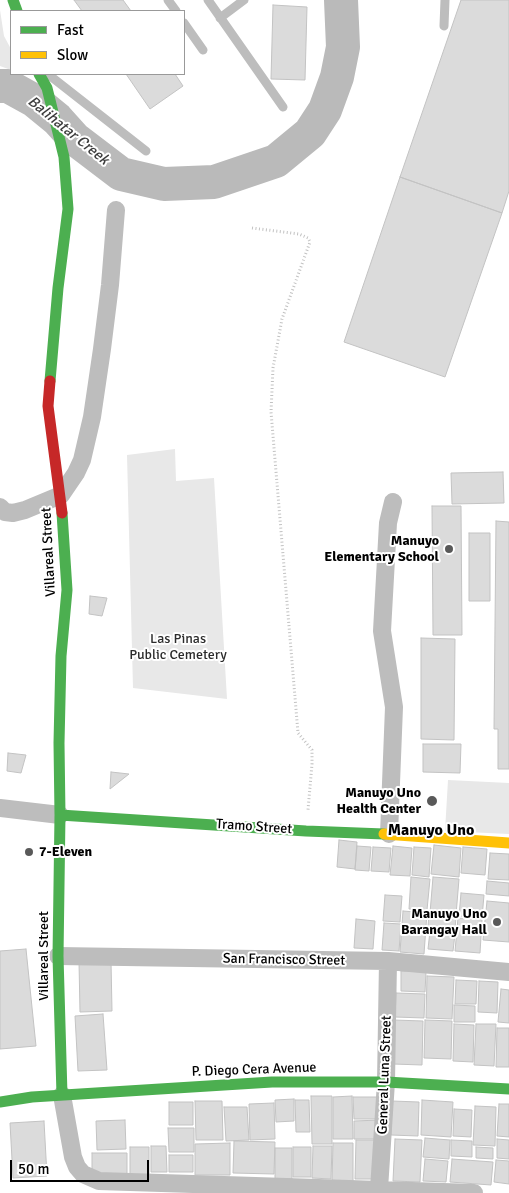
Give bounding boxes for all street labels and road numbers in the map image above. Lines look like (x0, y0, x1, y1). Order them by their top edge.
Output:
street label: Villareal Street (38, 507, 60, 597)
street label: Tramo Street (215, 816, 293, 838)
street label: Villareal Street (36, 911, 52, 1001)
street label: San Francisco Street (223, 951, 345, 969)
street label: General Luna Street (375, 1015, 395, 1135)
street label: P. Diego Cera Avenue (191, 1059, 317, 1081)

